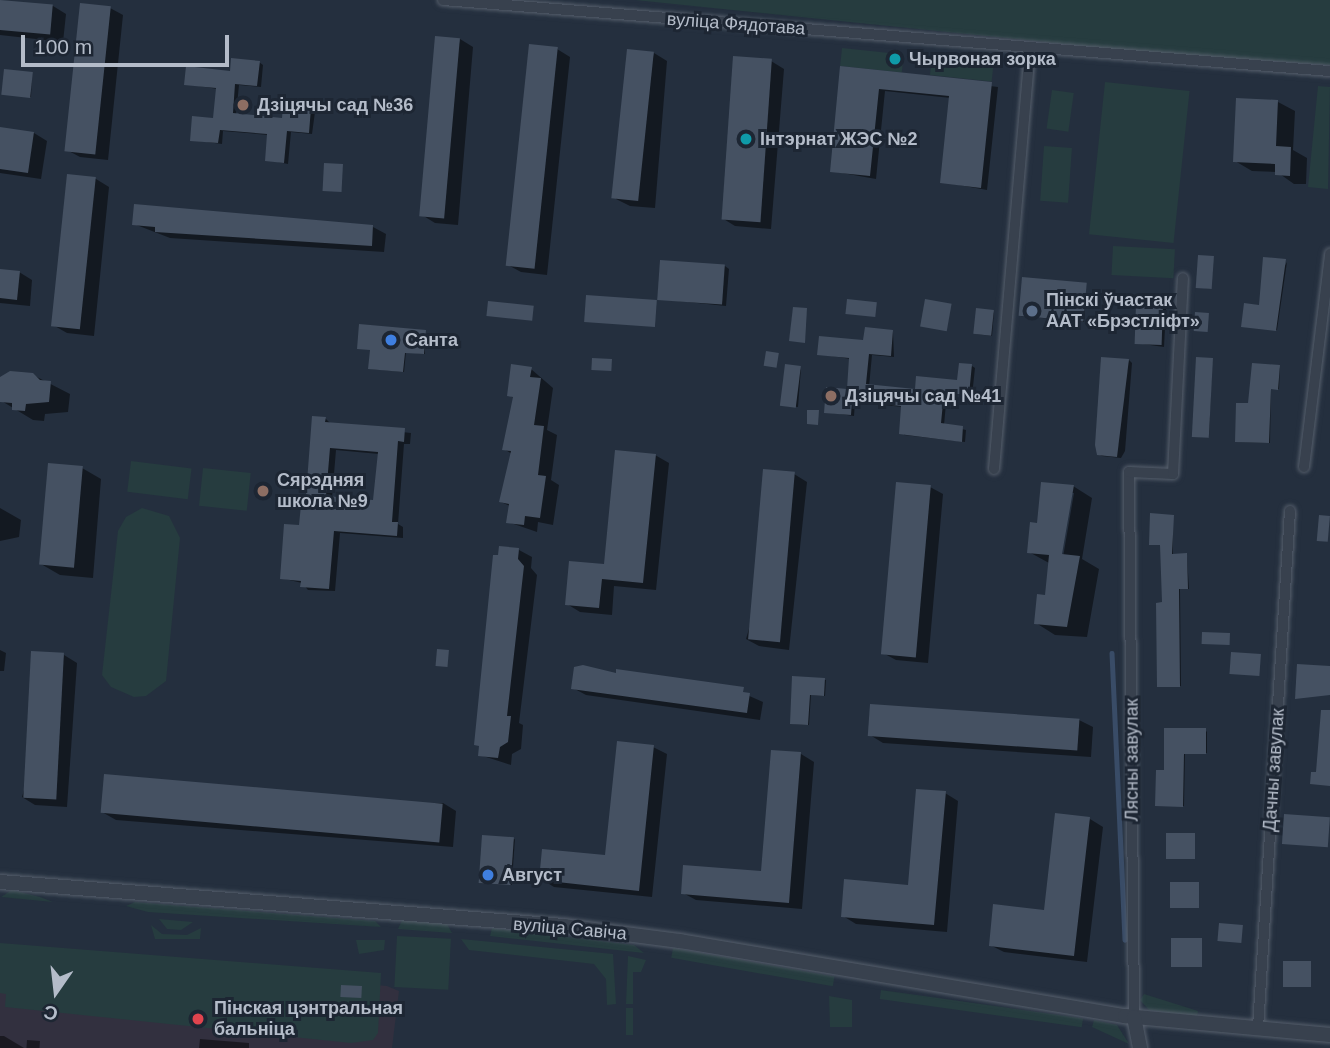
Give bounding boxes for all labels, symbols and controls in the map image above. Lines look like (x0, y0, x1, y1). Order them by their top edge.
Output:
street label: вуліца Фядотава (666, 8, 806, 40)
scale bar (24, 21, 233, 65)
text: 100 m (34, 35, 92, 58)
place label: Чырвоная зорка (909, 48, 1056, 70)
marker: Чырвоная зорка (887, 51, 903, 67)
place label: Дзіцячы сад №36 (257, 94, 413, 116)
marker: Дзіцячы сад №36 (235, 97, 251, 113)
place label: Інтэрнат ЖЭС №2 (760, 128, 917, 150)
marker: Інтэрнат ЖЭС №2 (738, 131, 754, 147)
place label: Пінскі ўчастак ААТ «Брэстліфт» (1046, 290, 1200, 332)
marker: Пінскі ўчастак ААТ «Брэстліфт» (1024, 303, 1040, 319)
place label: Санта (405, 329, 458, 351)
marker: Санта (383, 332, 399, 348)
place label: Дзіцячы сад №41 (845, 385, 1001, 407)
marker: Дзіцячы сад №41 (823, 388, 839, 404)
place label: Сярэдняя школа №9 (277, 470, 368, 512)
marker: Сярэдняя школа №9 (255, 483, 271, 499)
street label: Лясны завулак (1121, 699, 1143, 821)
street label: Дачны завулак (1259, 708, 1289, 832)
place label: Август (502, 864, 562, 886)
marker: Август (480, 867, 496, 883)
street label: вуліца Савіча (512, 913, 628, 945)
north arrow (21, 957, 91, 1027)
place label: Пінская цэнтральная бальніца (214, 998, 403, 1040)
text: С (42, 1001, 60, 1025)
marker: Пінская цэнтральная бальніца (188, 1009, 208, 1029)

